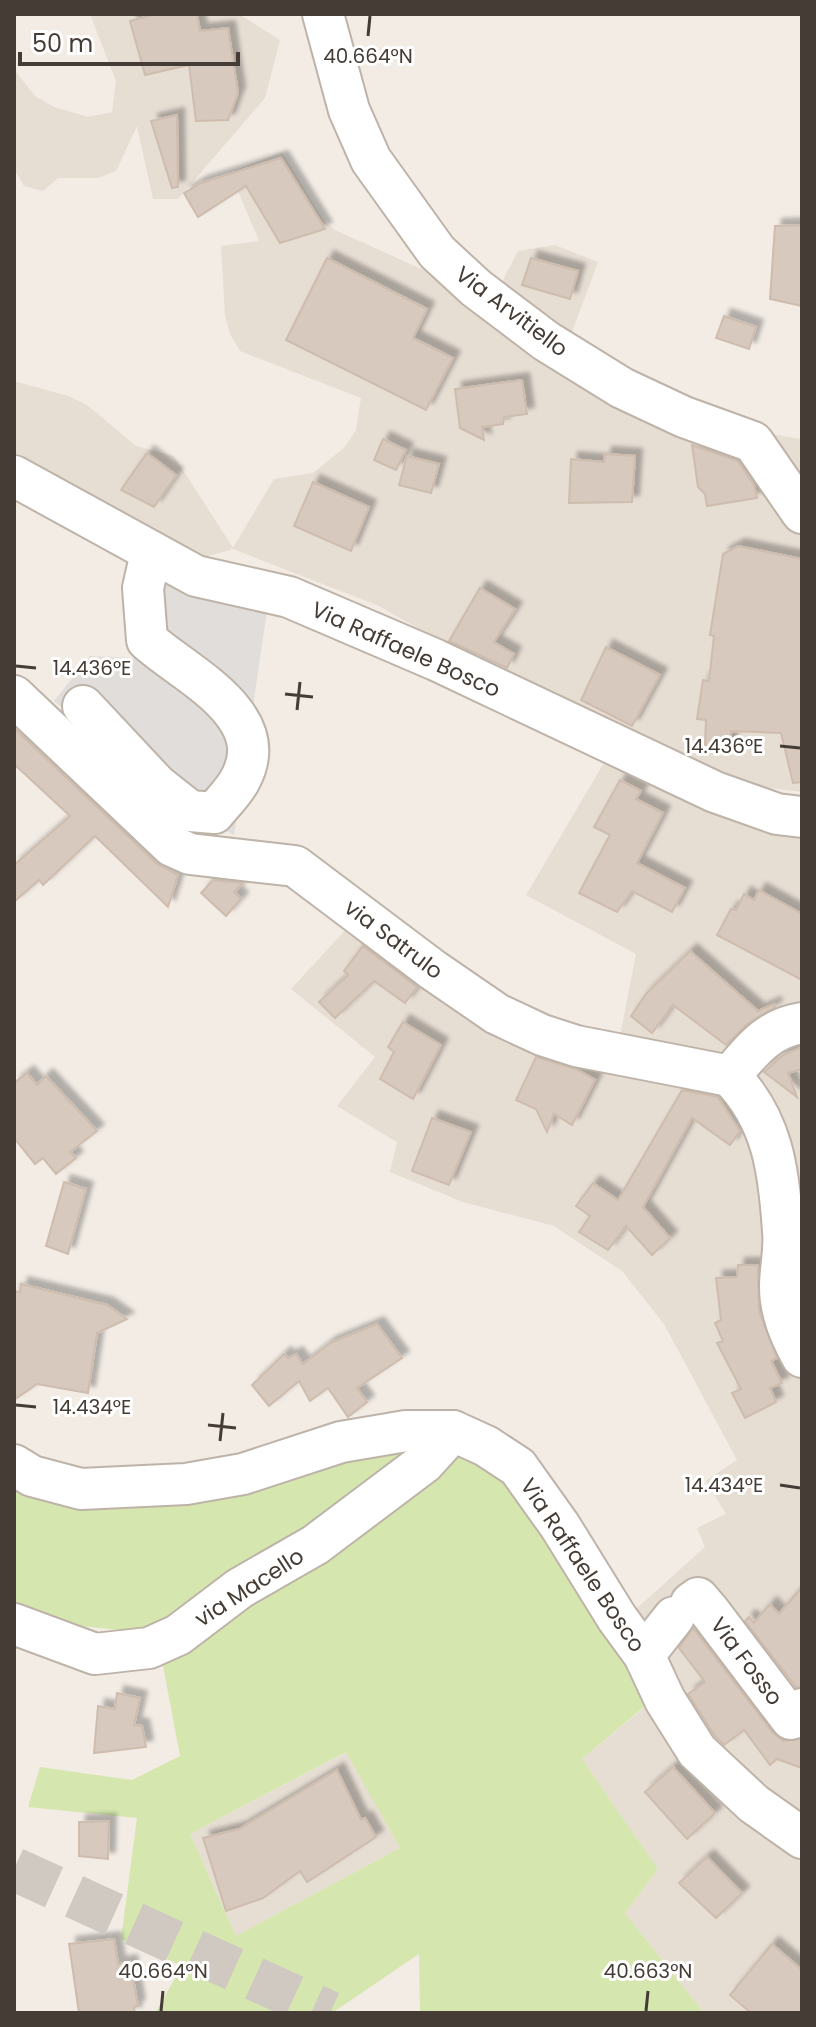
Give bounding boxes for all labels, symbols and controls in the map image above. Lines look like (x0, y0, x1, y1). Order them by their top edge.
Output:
scale bar (20, 16, 238, 66)
text: 50 m (32, 27, 93, 60)
text: 40.664°N (323, 42, 413, 70)
street label: Via Arvitiello (449, 259, 574, 364)
street label: Via Raffaele Bosco (306, 594, 505, 705)
text: 14.436°E (53, 654, 131, 682)
text: 14.436°E (685, 732, 763, 760)
street label: via Satrulo (338, 892, 449, 987)
text: 14.434°E (53, 1393, 131, 1421)
text: 14.434°E (685, 1471, 763, 1499)
street label: Via Raffaele Bosco (513, 1472, 652, 1658)
street label: via Macello (189, 1541, 310, 1634)
street label: Via Fosso (703, 1611, 790, 1712)
text: 40.664°N (118, 1957, 208, 1985)
text: 40.663°N (604, 1957, 692, 1985)

